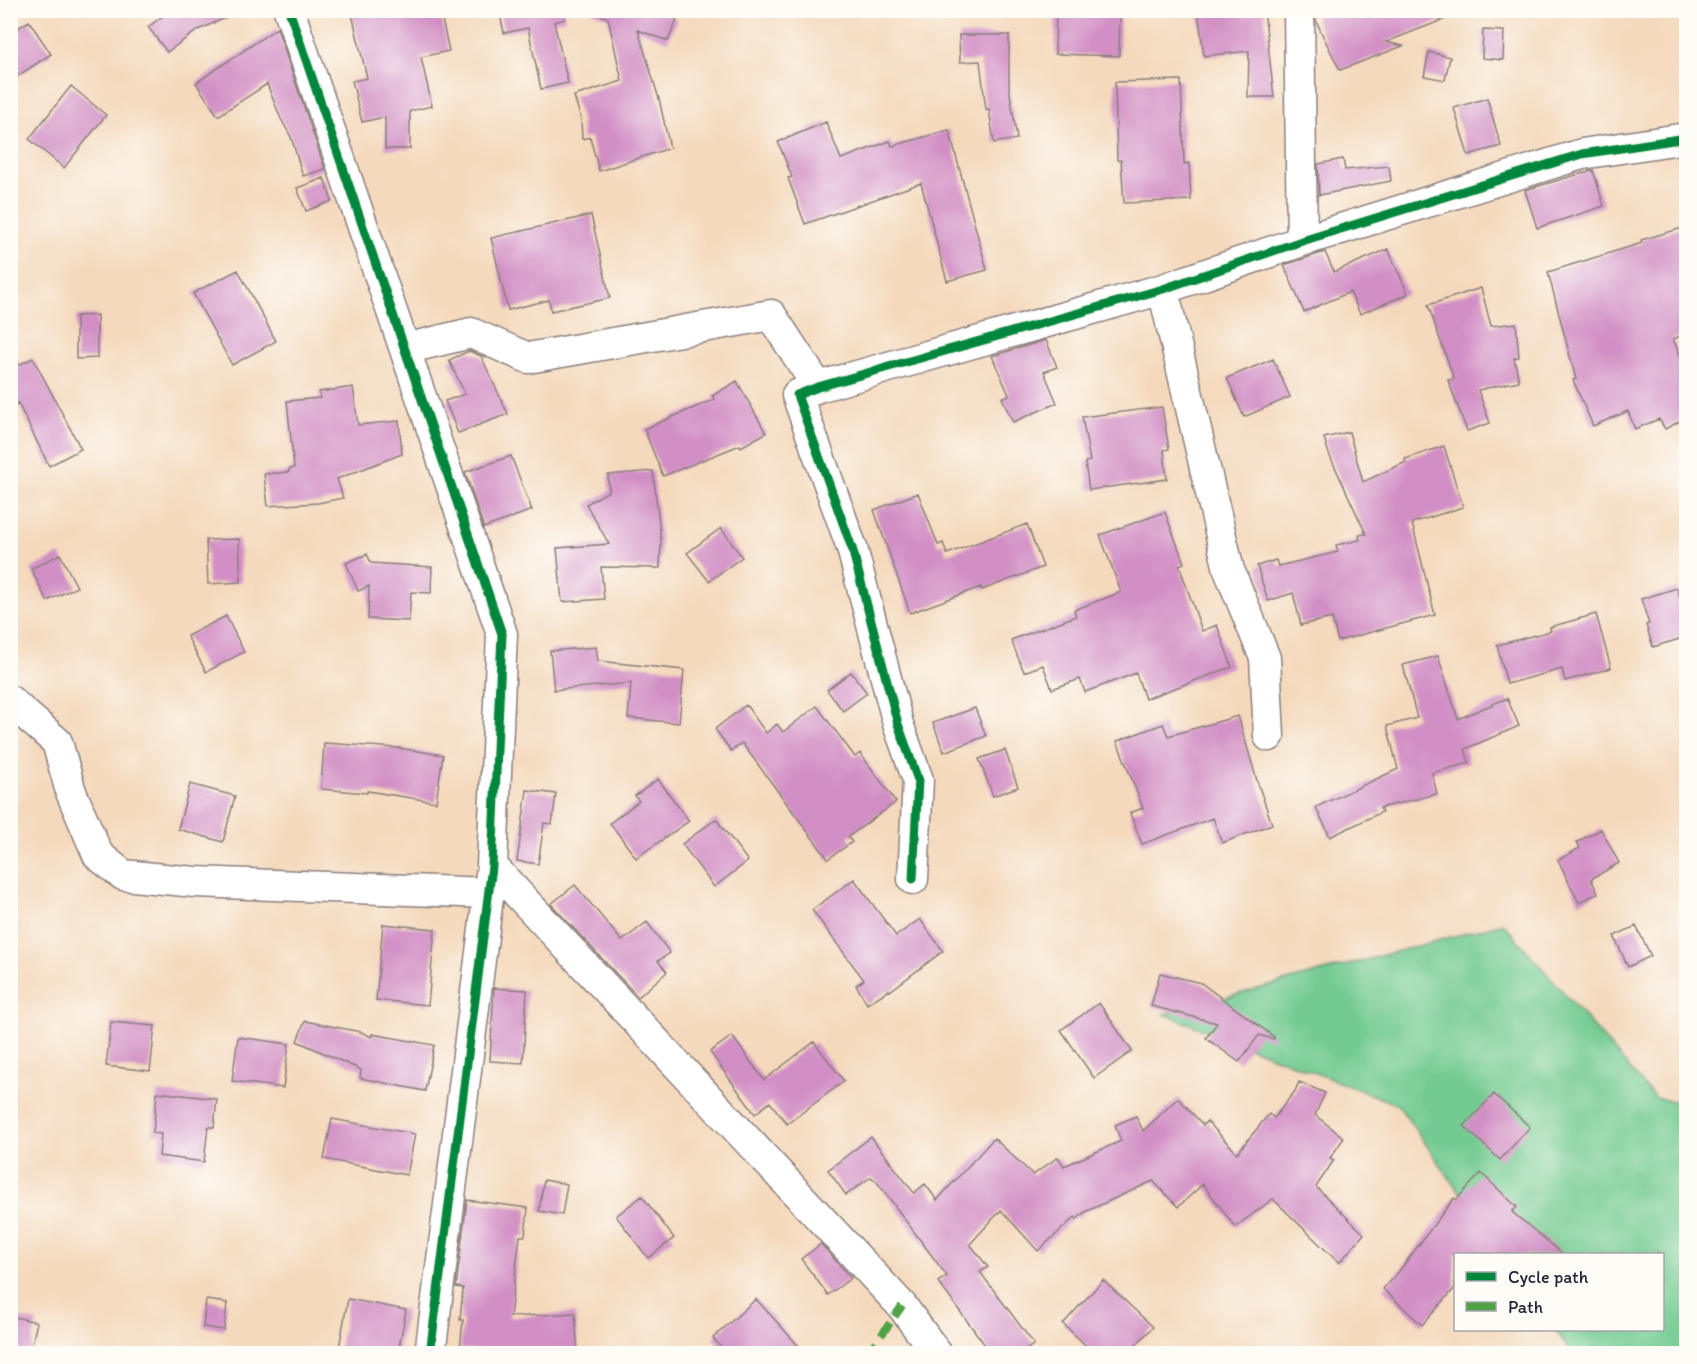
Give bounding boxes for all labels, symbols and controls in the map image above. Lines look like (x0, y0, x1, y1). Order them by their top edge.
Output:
legend (1454, 1253, 1664, 1331)
text: Cycle path (1508, 1266, 1589, 1288)
text: Path (1508, 1296, 1543, 1318)

